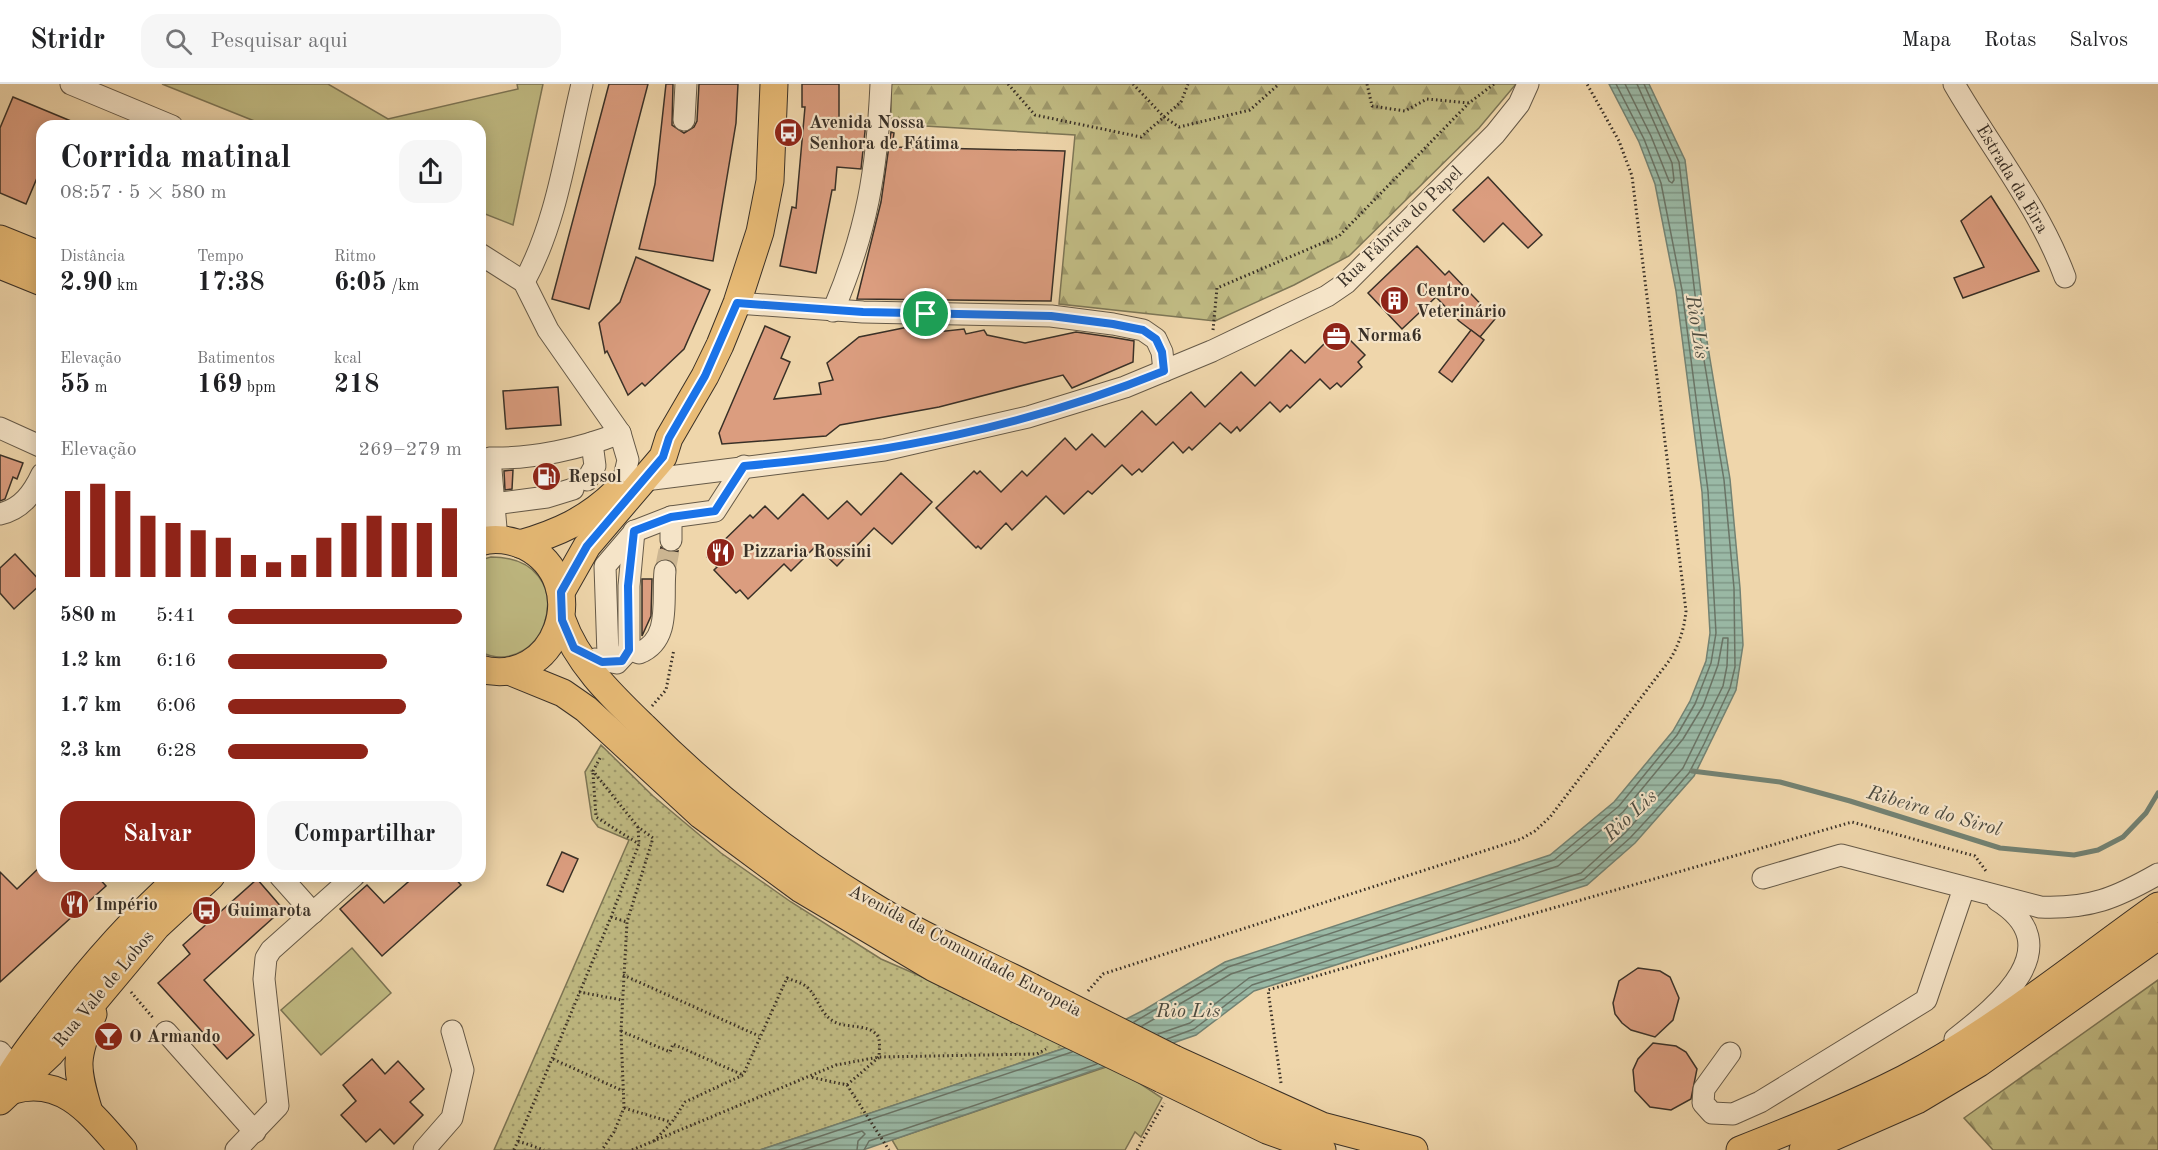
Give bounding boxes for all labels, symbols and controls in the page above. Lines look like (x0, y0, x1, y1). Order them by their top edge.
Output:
search box (141, 14, 561, 68)
icon: search (162, 25, 195, 58)
text: Stridr (30, 27, 105, 55)
text: Pesquisar aqui (210, 30, 348, 52)
text: Mapa (1902, 30, 1951, 51)
text: Rotas (1984, 30, 2036, 51)
text: Salvos (2069, 30, 2128, 51)
place label: Avenida Nossa Senhora de Fátima (809, 114, 959, 153)
bus stop icon: Avenida Nossa Senhora de Fátima (772, 117, 804, 149)
street label: Estrada da Eira (1973, 122, 2051, 236)
button: share (399, 140, 462, 203)
text: Corrida matinal (60, 142, 291, 175)
street label: Rua Fábrica do Papel (1334, 163, 1466, 291)
text: 08:57 · 5 × 580 m (60, 183, 227, 203)
text: Distância (60, 249, 125, 265)
text: Tempo (197, 249, 244, 265)
text: Ritmo (334, 249, 376, 265)
text: 2.90 (60, 270, 113, 296)
text: 17:38 (197, 270, 265, 296)
text: 6:05 (334, 270, 387, 296)
text: km (113, 278, 138, 294)
text: /km (387, 278, 419, 294)
place label: Centro Veterinário (1416, 282, 1506, 321)
building icon: Centro Veterinário (1379, 285, 1411, 317)
pin (900, 288, 951, 339)
water label: Rio Lis (1681, 293, 1711, 360)
icon: arrive (909, 297, 942, 330)
office icon: Norma6 (1320, 320, 1352, 352)
place label: Norma6 (1357, 327, 1422, 345)
text: Elevação (60, 351, 121, 367)
text: Batimentos (197, 351, 275, 367)
text: kcal (334, 351, 362, 367)
text: 55 (60, 372, 90, 398)
text: 169 (197, 372, 242, 398)
text: 218 (334, 372, 379, 398)
text: m (90, 380, 107, 396)
text: bpm (242, 380, 276, 396)
text: Elevação (60, 440, 137, 460)
text: 269–279 m (359, 440, 462, 460)
fuel station icon: Repsol (531, 461, 563, 493)
place label: Repsol (568, 468, 622, 486)
restaurant icon: Pizzaria Rossini (705, 536, 737, 568)
place label: Pizzaria Rossini (742, 543, 871, 561)
text: 580 m (60, 606, 116, 626)
text: 5:41 (156, 606, 196, 626)
text: 1.2 km (60, 651, 122, 671)
text: 6:16 (156, 651, 196, 671)
text: 1.7 km (60, 696, 122, 716)
text: 6:06 (156, 696, 196, 716)
text: 2.3 km (60, 741, 122, 761)
text: 6:28 (156, 741, 196, 761)
water label: Ribeira do Sirol (1864, 783, 2004, 841)
water label: Rio Lis (1600, 787, 1661, 846)
button: Salvar (60, 801, 255, 870)
button: Compartilhar (267, 801, 462, 870)
street label: Avenida da Comunidade Europeia (846, 882, 1085, 1020)
restaurant icon: Império (58, 889, 90, 921)
bus stop icon: Guimarota (190, 895, 222, 927)
place label: Império (95, 896, 158, 914)
place label: Guimarota (227, 902, 311, 920)
street label: Rua Vale de Lobos (50, 927, 158, 1051)
water label: Rio Lis (1155, 1002, 1220, 1022)
bar icon: O Armando (92, 1021, 124, 1053)
place label: O Armando (129, 1028, 221, 1046)

